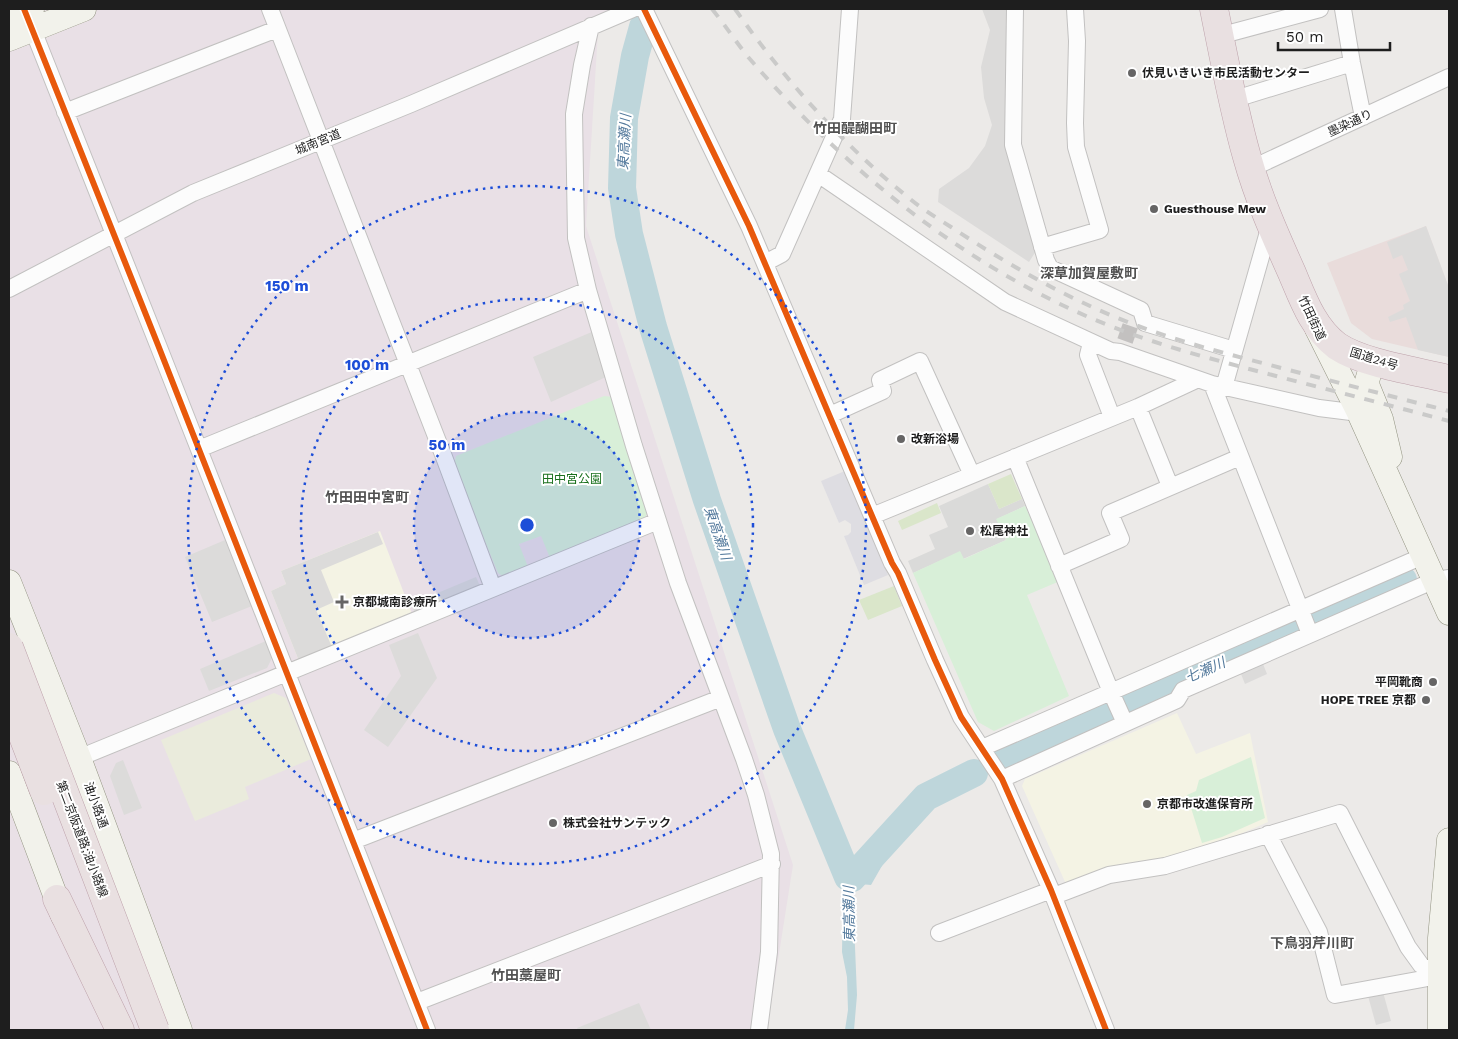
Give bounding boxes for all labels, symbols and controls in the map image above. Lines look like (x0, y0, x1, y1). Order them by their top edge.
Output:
scale bar (1278, 20, 1390, 52)
text: 50 m (1286, 28, 1323, 46)
place label: 伏見いきいき市民活動センター (1142, 66, 1310, 80)
marker: 伏見いきいき市民活動センター (1126, 67, 1138, 79)
street label: 墨染通り (1325, 107, 1375, 139)
water label: 東高瀬川 (615, 112, 634, 170)
district label: 竹田醍醐田町 (813, 120, 897, 136)
street label: 城南宮道 (293, 127, 343, 157)
place label: Guesthouse Mew (1164, 202, 1266, 216)
marker: Guesthouse Mew (1148, 203, 1160, 215)
district label: 深草加賀屋敷町 (1040, 265, 1138, 281)
text: 150 m (265, 277, 309, 295)
street label: 竹田街道 (1296, 293, 1328, 343)
street label: 国道24号 (1348, 345, 1400, 373)
text: 100 m (345, 356, 389, 374)
place label: 改新浴場 (911, 432, 959, 446)
marker: 改新浴場 (895, 433, 907, 445)
text: 50 m (429, 436, 465, 454)
park label: 田中宮公園 (542, 472, 602, 486)
district label: 竹田田中宮町 (325, 489, 409, 505)
water label: 東高瀬川 (701, 504, 735, 564)
centre of rings (518, 516, 536, 534)
place label: 松尾神社 (980, 524, 1028, 538)
marker: 松尾神社 (964, 525, 976, 537)
marker: 京都城南診療所 (335, 595, 349, 609)
place label: 京都城南診療所 (353, 595, 437, 609)
water label: 七瀬川 (1183, 653, 1229, 686)
place label: 平岡靴商 (1375, 675, 1423, 689)
marker: 平岡靴商 (1427, 676, 1439, 688)
place label: HOPE TREE 京都 (1321, 693, 1416, 707)
marker: HOPE TREE 京都 (1420, 694, 1432, 706)
street label: 第二京阪道路;油小路線 (53, 779, 111, 899)
street label: 油小路通 (81, 780, 111, 830)
place label: 京都市改進保育所 (1157, 797, 1253, 811)
marker: 京都市改進保育所 (1141, 798, 1153, 810)
place label: 株式会社サンテック (563, 816, 671, 830)
marker: 株式会社サンテック (547, 817, 559, 829)
water label: 東高瀬川 (840, 884, 857, 942)
district label: 下鳥羽芹川町 (1270, 935, 1354, 951)
district label: 竹田藁屋町 (491, 967, 561, 983)

